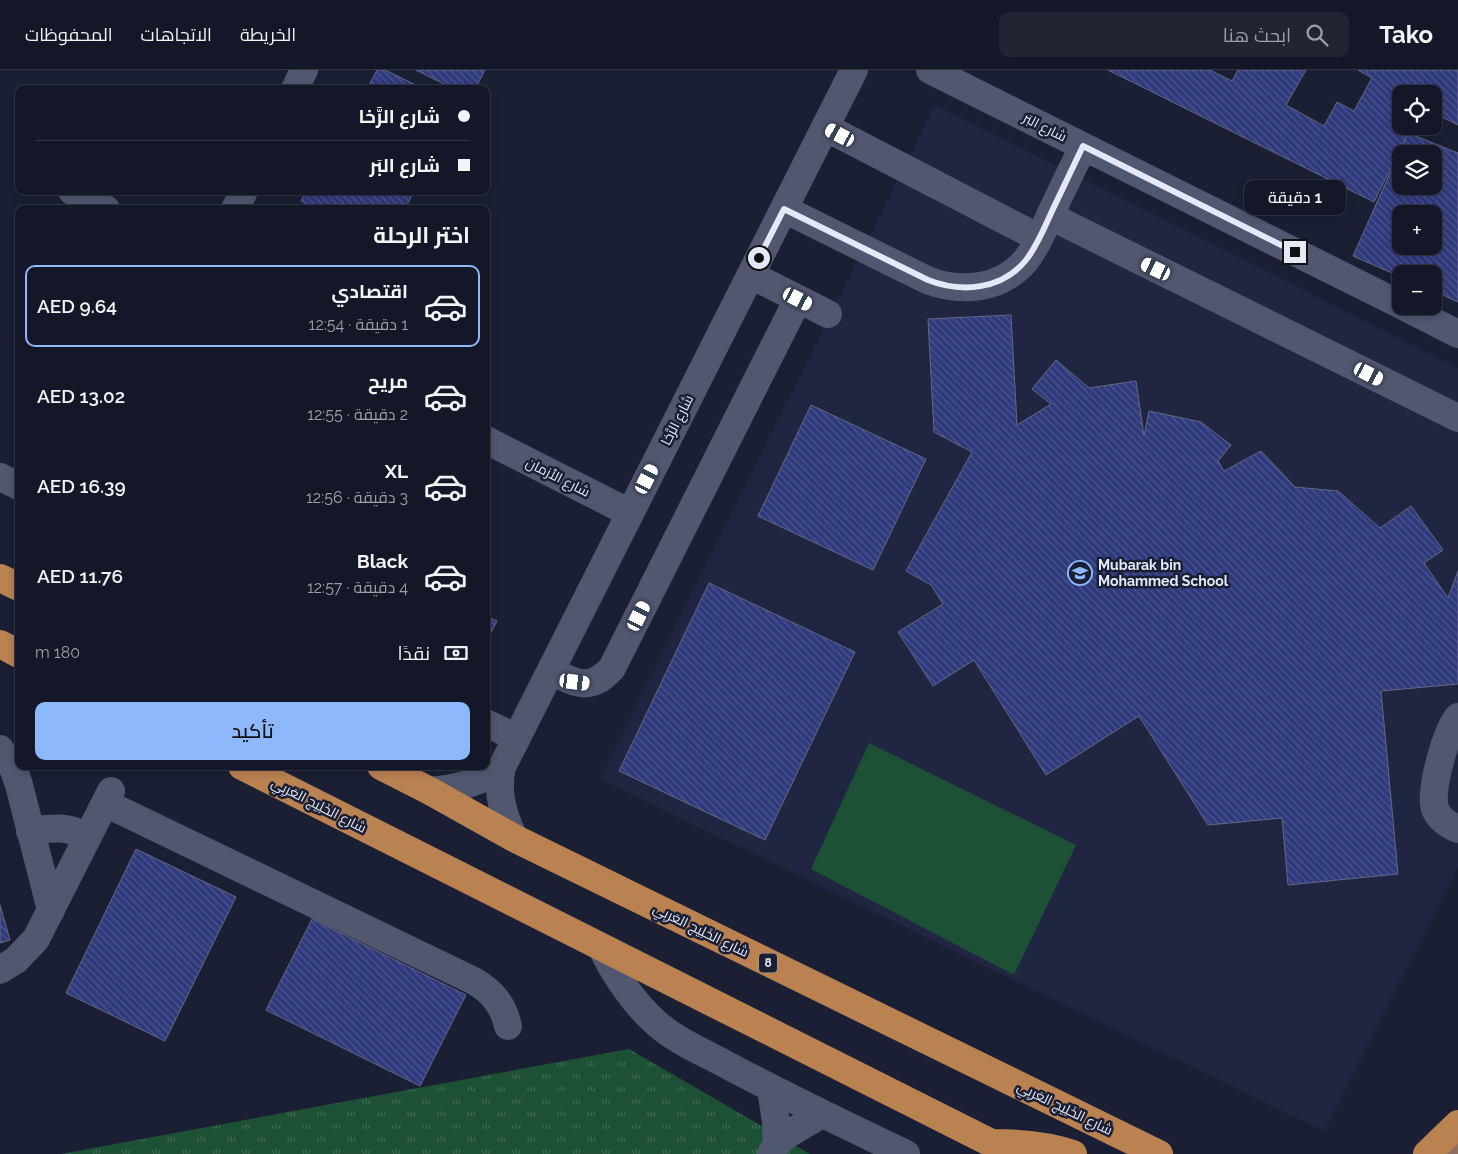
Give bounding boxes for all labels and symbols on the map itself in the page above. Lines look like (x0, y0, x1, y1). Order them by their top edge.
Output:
street label: شارع البَر (1019, 109, 1069, 146)
car (823, 121, 856, 149)
callout: 1 دقيقة (1244, 180, 1346, 214)
route end (1284, 241, 1306, 263)
route start (748, 247, 770, 269)
car (1139, 256, 1172, 282)
car (781, 286, 814, 312)
car (1352, 361, 1385, 387)
street label: شارع الرَّخا (658, 392, 697, 448)
street label: شارع الأزمان (523, 454, 593, 501)
car (633, 462, 660, 496)
place label: Mubarak bin Mohammed School (1098, 557, 1229, 589)
school or university icon: Mubarak bin Mohammed School (1067, 560, 1093, 586)
car (625, 599, 652, 633)
car (559, 673, 590, 691)
street label: شارع الخَلِيج العَربِي (267, 774, 369, 839)
street label: شارع الخَلِيج العَربِي (649, 900, 751, 964)
road number: 8 (759, 954, 777, 972)
street label: شارع الخَلِيج العَربِي (1013, 1078, 1115, 1142)

